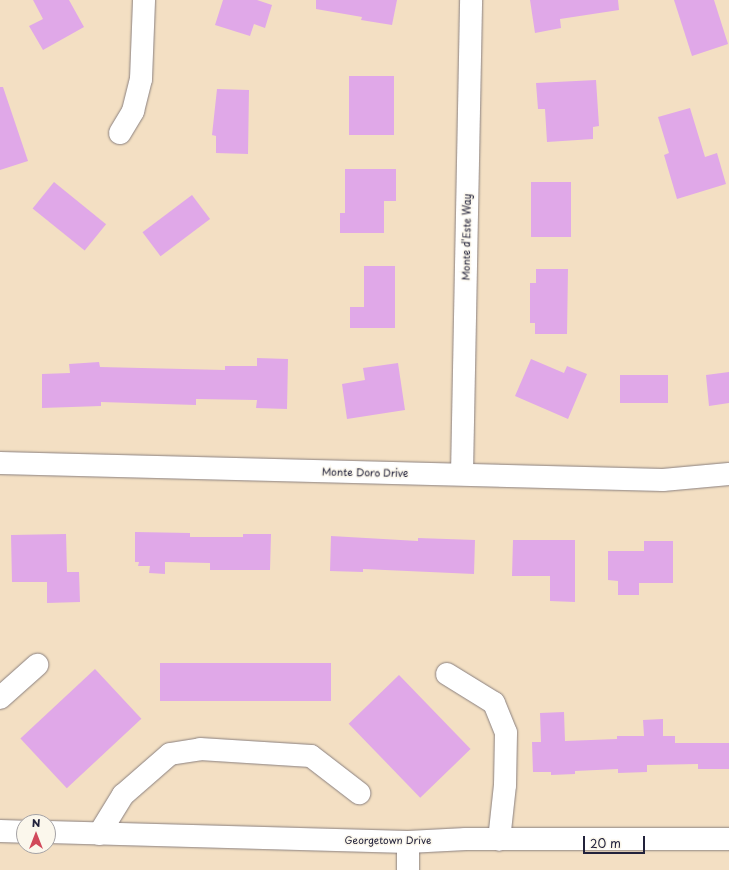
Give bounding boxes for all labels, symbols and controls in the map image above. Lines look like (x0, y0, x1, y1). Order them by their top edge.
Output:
street label: Monte d'Este Way (459, 193, 473, 281)
street label: Monte Doro Drive (322, 465, 408, 479)
north arrow (16, 814, 56, 854)
text: N (32, 814, 40, 831)
scale bar (585, 828, 647, 854)
street label: Georgetown Drive (345, 834, 431, 846)
text: 20 m (590, 834, 621, 852)

